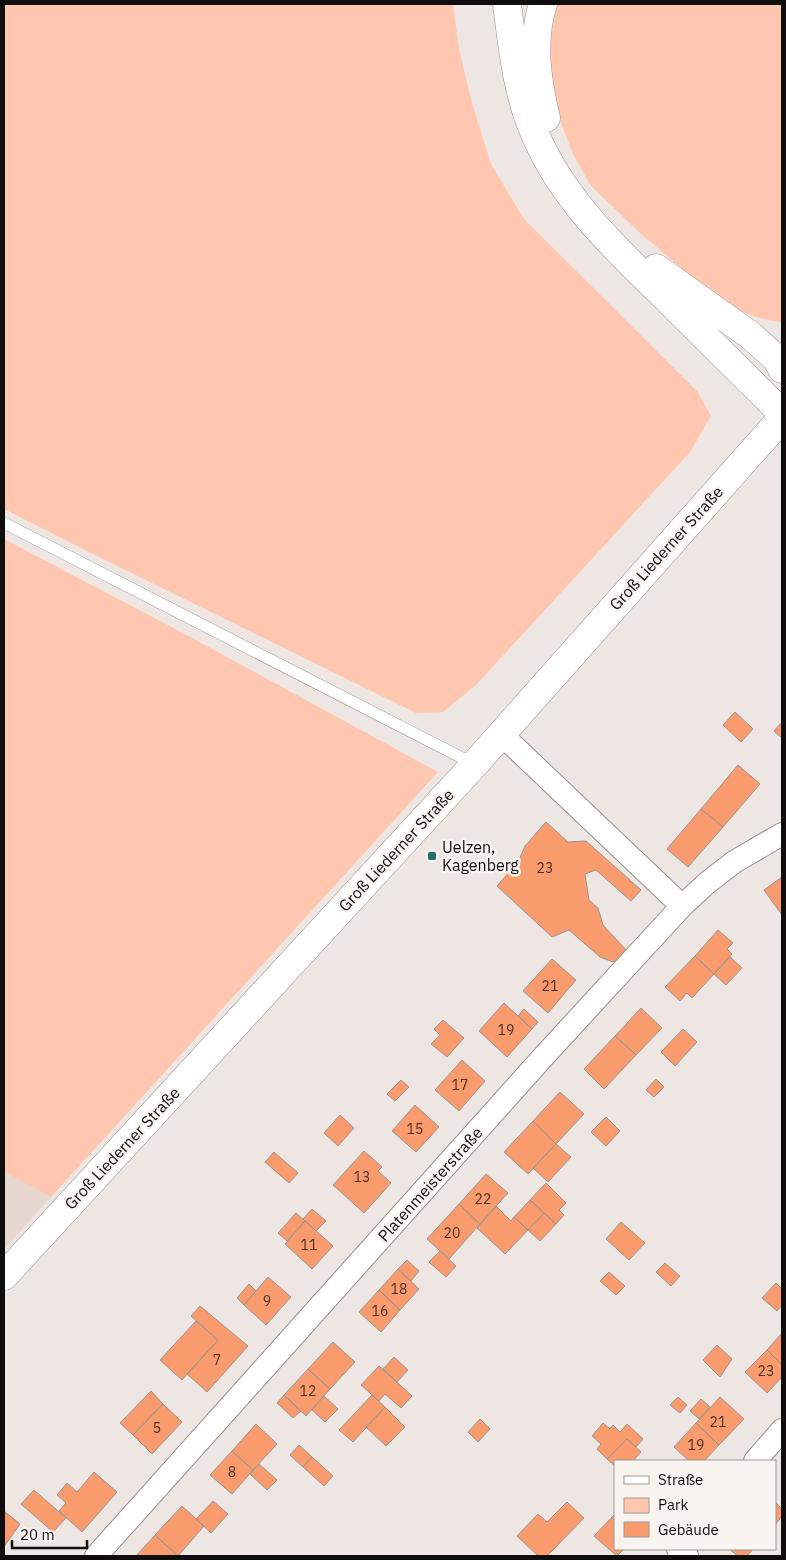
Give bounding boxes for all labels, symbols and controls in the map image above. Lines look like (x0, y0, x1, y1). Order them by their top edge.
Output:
street label: Groß Liederner Straße (605, 482, 727, 614)
street label: Groß Liederner Straße (334, 784, 458, 915)
place label: Uelzen, Kagenberg (442, 837, 519, 875)
marker: Uelzen, Kagenberg (426, 850, 438, 862)
house number: 23 (537, 859, 553, 877)
house number: 21 (542, 977, 558, 995)
house number: 19 (498, 1021, 514, 1039)
house number: 17 (452, 1076, 468, 1094)
street label: Groß Liederner Straße (60, 1082, 184, 1213)
house number: 15 (407, 1120, 423, 1138)
street label: Platenmeisterstraße (373, 1122, 487, 1245)
house number: 13 (354, 1168, 370, 1186)
house number: 22 (475, 1190, 491, 1208)
house number: 20 (444, 1224, 460, 1242)
house number: 11 (301, 1236, 317, 1254)
house number: 18 (391, 1280, 407, 1298)
house number: 9 (263, 1292, 271, 1310)
house number: 16 (372, 1302, 388, 1320)
house number: 7 (213, 1351, 221, 1369)
house number: 23 (758, 1362, 774, 1380)
house number: 12 (300, 1382, 316, 1400)
house number: 21 (710, 1413, 726, 1431)
house number: 5 (153, 1419, 161, 1437)
house number: 19 (688, 1436, 704, 1454)
legend (614, 1460, 776, 1550)
house number: 8 (228, 1463, 236, 1481)
text: Straße (658, 1470, 703, 1489)
text: Park (658, 1495, 688, 1514)
scale bar (12, 1518, 88, 1550)
text: Gebäude (658, 1520, 719, 1539)
text: 20 m (20, 1525, 55, 1544)

